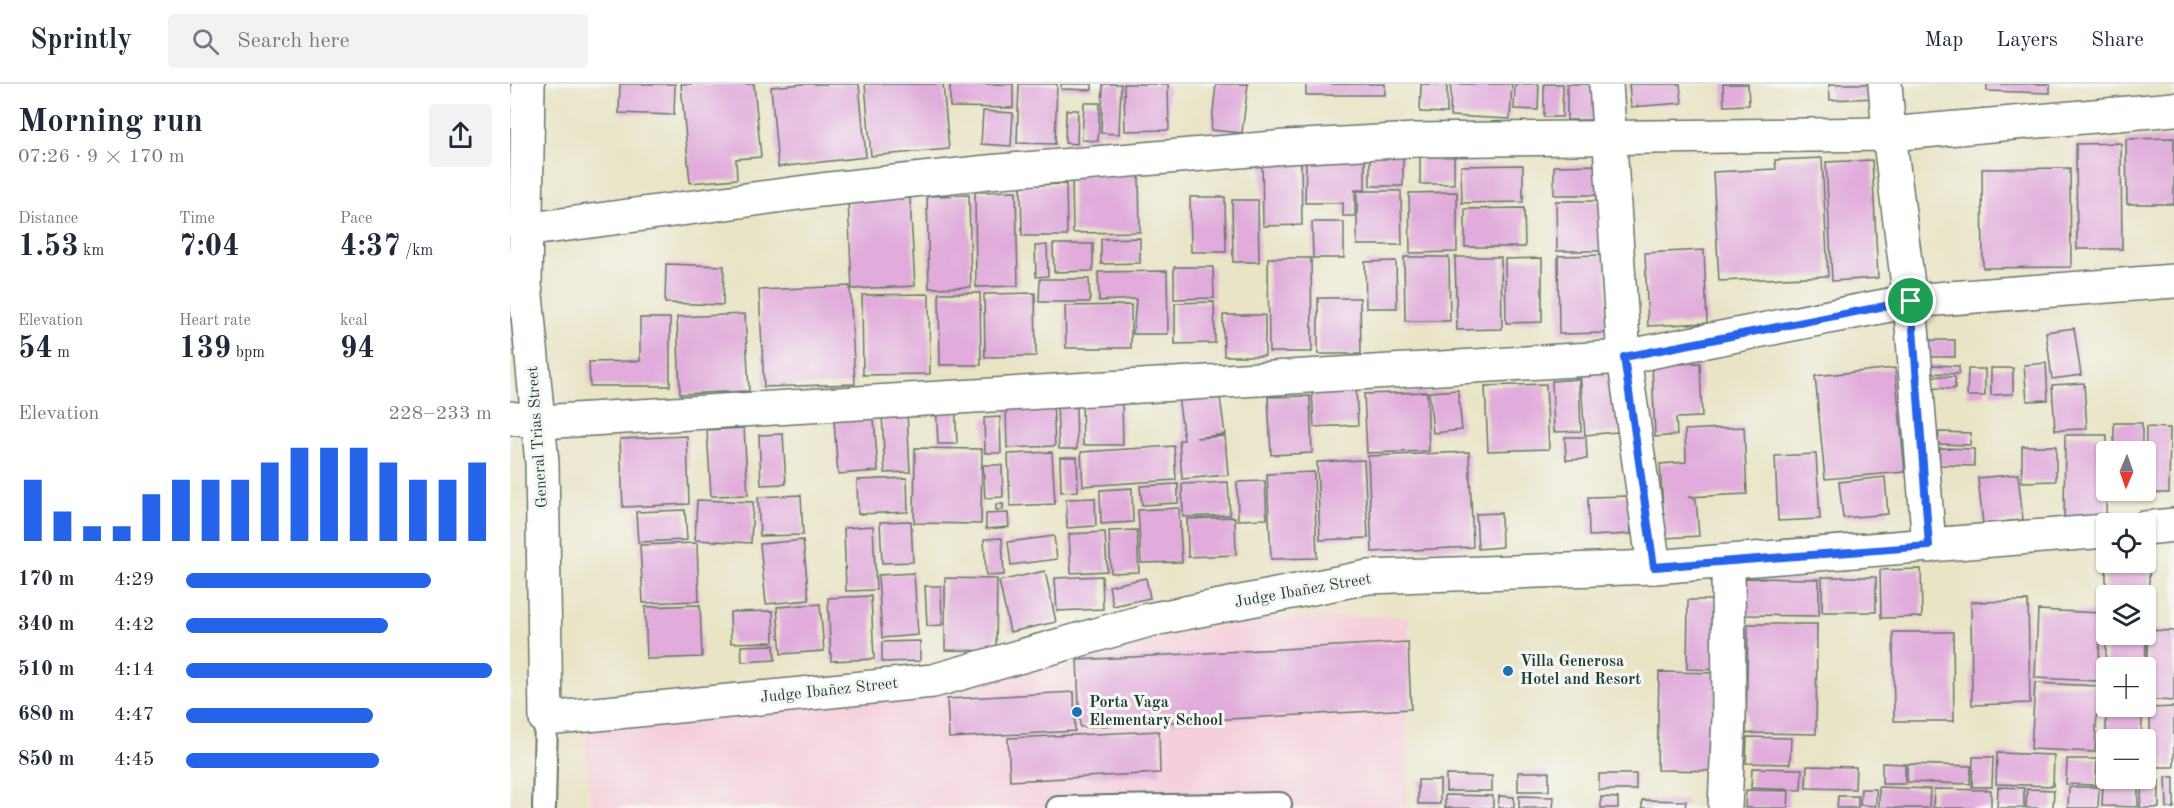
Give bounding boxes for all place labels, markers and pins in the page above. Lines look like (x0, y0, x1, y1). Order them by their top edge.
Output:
pin (1885, 275, 1936, 326)
place label: Villa Generosa Hotel and Resort (1520, 654, 1641, 688)
marker: Villa Generosa Hotel and Resort (1501, 664, 1515, 678)
place label: Porta Vaga Elementary School (1089, 695, 1223, 729)
marker: Porta Vaga Elementary School (1070, 705, 1084, 719)

